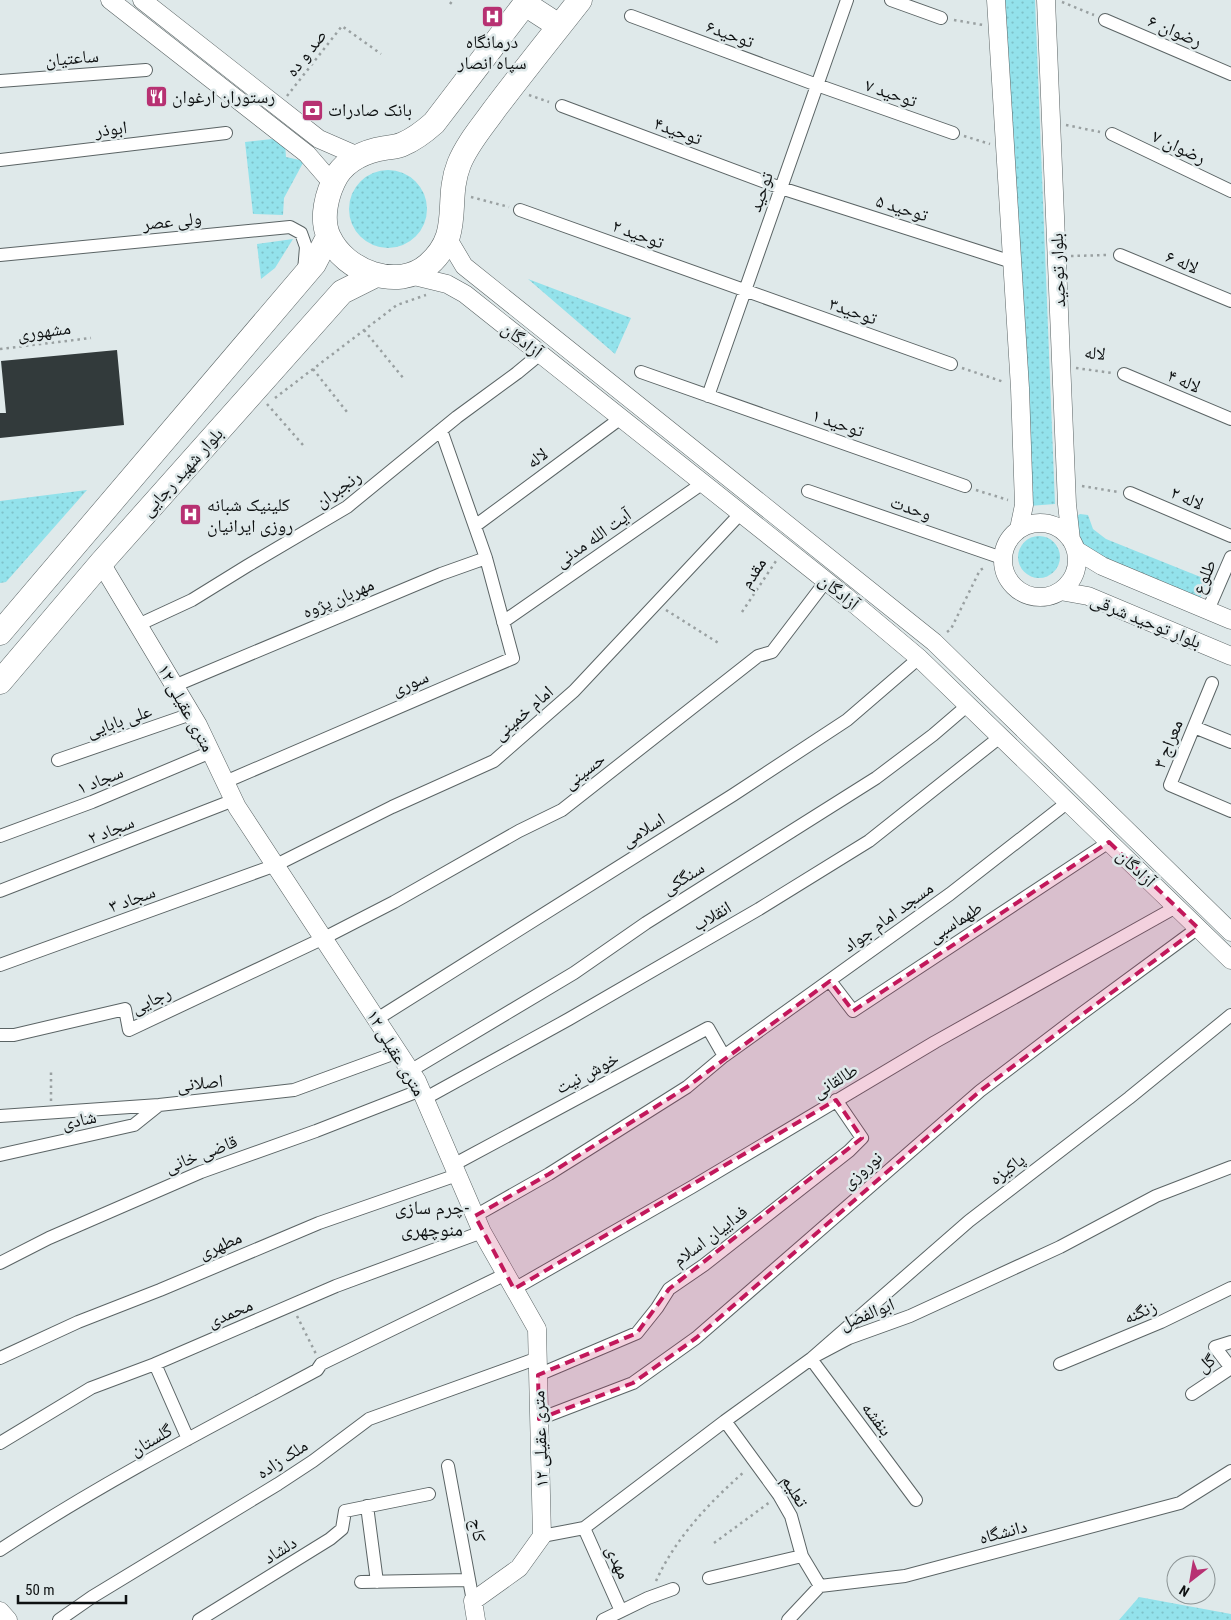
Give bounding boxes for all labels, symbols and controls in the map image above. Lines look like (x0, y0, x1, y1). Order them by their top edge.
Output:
hospital icon: درمانگاه سپاه انصار (480, 5, 504, 29)
street label: رضوان ۶ (1145, 10, 1205, 52)
street label: توحید۶ (703, 15, 757, 52)
street label: صد و ده (281, 25, 331, 81)
place label: درمانگاه سپاه انصار (456, 31, 527, 74)
street label: ساعتیان (44, 45, 100, 71)
street label: توحید ۷ (862, 74, 920, 111)
restaurant icon: رستوران ارغوان (144, 85, 168, 109)
place label: رستوران ارغوان (172, 86, 275, 108)
bank icon: بانک صادرات (300, 98, 324, 122)
place label: بانک صادرات (328, 99, 412, 121)
street label: توحید۴ (651, 112, 705, 149)
street label: ابوذر (93, 116, 128, 142)
street label: رضوان ۷ (1149, 125, 1209, 169)
street label: توحید (744, 169, 777, 215)
street label: توحید ۵ (874, 190, 931, 226)
street label: ولی عصر (140, 207, 203, 235)
street label: توحید ۲ (609, 215, 667, 253)
street label: بلوار توحید (1046, 233, 1070, 307)
street label: لاله ۶ (1163, 245, 1202, 278)
street label: توحید۳ (826, 293, 880, 329)
street label: مشهوری (16, 317, 72, 345)
street label: آزادگان (497, 317, 547, 363)
street label: لاله (1083, 341, 1107, 364)
street label: لاله ۴ (1165, 364, 1204, 397)
street label: توحید ۱ (809, 404, 867, 441)
street label: بلوار شهید رجایی (136, 423, 228, 521)
street label: لاله (522, 443, 551, 472)
street label: رنجبران (311, 465, 365, 513)
street label: لاله ۲ (1168, 481, 1207, 514)
street label: وحدت (888, 491, 935, 524)
place label: کلینیک شبانه روزی ایرانیان (207, 494, 293, 537)
hospital icon: کلینیک شبانه روزی ایرانیان (179, 503, 203, 527)
street label: آیت الله مدنی (551, 503, 636, 572)
street label: مقدم (735, 553, 772, 593)
street label: طلوع (1187, 556, 1221, 598)
street label: آزادگان (814, 569, 864, 615)
street label: مهربان پژوه (299, 573, 377, 623)
street label: بلوار توحید شرقی (1087, 589, 1205, 653)
street label: ۱۲ متری عقیلی (153, 660, 219, 756)
street label: سوری (388, 665, 432, 701)
street label: امام خمینی (488, 681, 558, 746)
street label: علی بابایی (83, 700, 155, 742)
street label: معراج ۳ (1148, 716, 1189, 772)
street label: حسینی (559, 748, 609, 794)
street label: سجاد ۱ (74, 761, 126, 798)
street label: اسلامی (617, 808, 669, 852)
street label: سجاد ۲ (85, 811, 137, 848)
street label: آزادگان (1112, 844, 1160, 892)
street label: سنگکی (658, 856, 708, 900)
street label: مسجد امام جواد (838, 877, 938, 958)
street label: سجاد ۳ (106, 880, 158, 917)
street label: انقلاب (689, 896, 735, 935)
street label: طهماسبی (924, 896, 986, 948)
street label: رجایی (128, 981, 174, 1019)
street label: ۱۲ متری عقیلی (362, 1006, 430, 1100)
street label: خوش نیت (552, 1047, 622, 1099)
street label: طالقانی (808, 1059, 862, 1103)
street label: اصلانی (176, 1070, 224, 1096)
street label: شادی (60, 1106, 98, 1134)
street label: قاضی خانی (162, 1130, 240, 1178)
street label: نوروزی (837, 1146, 887, 1194)
street label: پاکیزه (985, 1148, 1029, 1190)
district label: چرم سازی- منوچهری (395, 1196, 470, 1241)
street label: فداییان اسلام (668, 1201, 752, 1272)
street label: مطهری (195, 1226, 245, 1264)
street label: ابوالفضل (836, 1293, 898, 1335)
street label: محمدی (204, 1294, 256, 1332)
street label: زنگنه (1120, 1295, 1159, 1328)
street label: گل (1192, 1348, 1220, 1377)
street label: ۱۲ متری عقیلی (527, 1390, 553, 1488)
street label: بنفشه (857, 1398, 897, 1440)
street label: گلستان (126, 1419, 177, 1461)
street label: ملک زاده (252, 1434, 311, 1483)
street label: تعلیم (776, 1471, 813, 1512)
street label: دانشگاه (977, 1515, 1029, 1548)
street label: کاج (464, 1517, 491, 1544)
street label: دلشاد (259, 1531, 300, 1568)
street label: مهدی (601, 1542, 635, 1582)
north arrow (1166, 1555, 1216, 1605)
scale bar (18, 1572, 125, 1604)
text: 50 m (25, 1581, 55, 1599)
text: N (1177, 1582, 1192, 1600)

